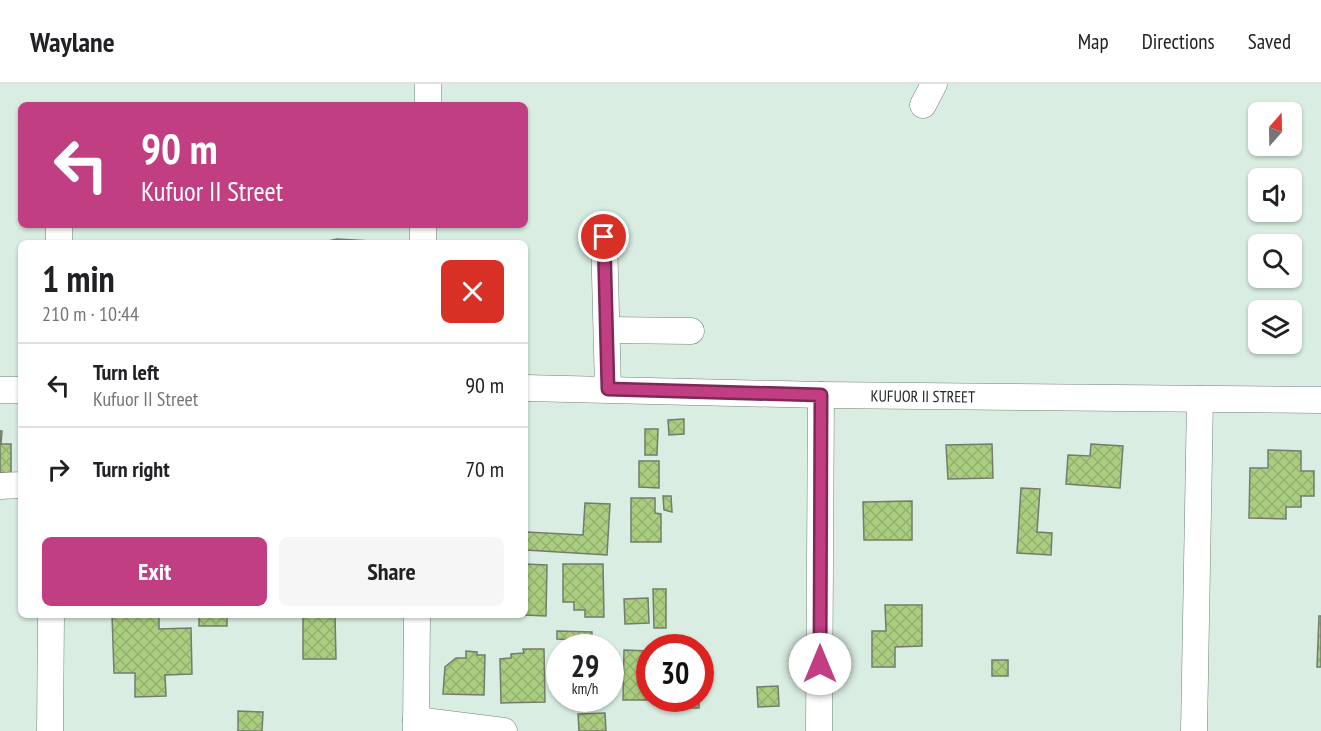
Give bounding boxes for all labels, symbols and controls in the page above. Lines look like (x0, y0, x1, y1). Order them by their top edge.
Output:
text: Waylane (30, 23, 115, 60)
text: Map (1078, 28, 1109, 55)
text: Directions (1142, 28, 1215, 55)
text: Saved (1248, 28, 1291, 55)
north arrow (1248, 102, 1302, 156)
map controls (1248, 102, 1302, 354)
text: 90 m (141, 121, 218, 176)
icon: left (42, 126, 120, 204)
button: sound (1248, 168, 1302, 222)
text: Kufuor II Street (141, 174, 283, 208)
pin (578, 211, 629, 262)
icon: arrive (587, 220, 620, 253)
button: search (1248, 234, 1302, 288)
text: 1 min (42, 255, 115, 302)
button: close (441, 260, 504, 323)
button: layers (1248, 300, 1302, 354)
text: 210 m · 10:44 (42, 301, 139, 327)
text: Turn left (93, 358, 159, 386)
icon: left (42, 369, 75, 402)
text: 90 m (465, 371, 504, 399)
street label: KUFUOR II STREET (871, 385, 975, 407)
text: Kufuor II Street (93, 386, 198, 412)
icon: right (42, 453, 75, 486)
text: Turn right (93, 455, 170, 483)
text: 70 m (465, 455, 504, 483)
button: Exit (42, 537, 267, 606)
button: Share (279, 537, 504, 606)
position arrow (788, 632, 852, 696)
speed limit sign: 30 (636, 634, 714, 712)
text: 29 (571, 646, 599, 685)
text: km/h (572, 679, 598, 698)

